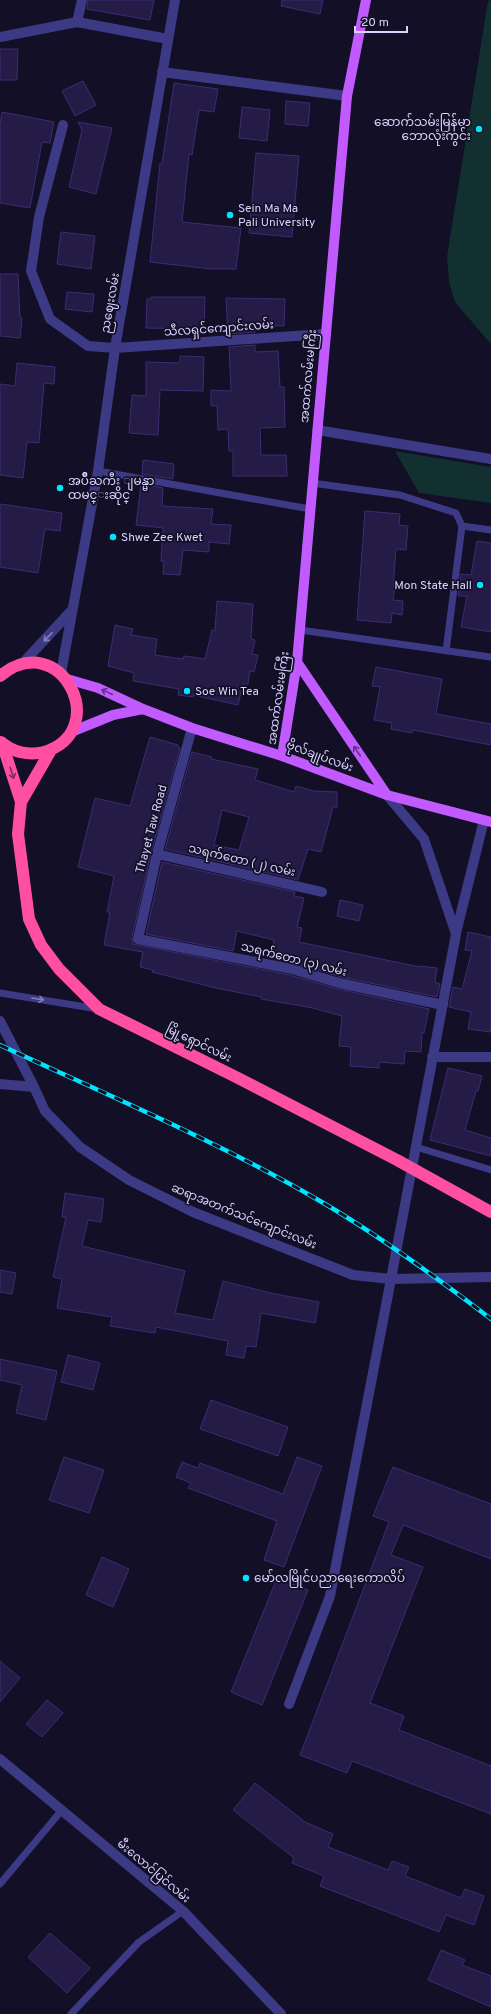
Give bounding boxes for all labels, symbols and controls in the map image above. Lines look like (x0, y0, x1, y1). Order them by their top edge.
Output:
scale bar (355, 8, 407, 34)
text: 20 m (361, 15, 389, 31)
place label: ဆောက်သမ်းမြန်မာ ဘောလုံးကွင်း (374, 113, 471, 146)
marker: ဆောက်သမ်းမြန်မာ ဘောလုံးကွင်း (474, 124, 484, 134)
place label: Sein Ma Ma Pali University (238, 201, 315, 231)
marker: Sein Ma Ma Pali University (225, 210, 235, 220)
street label: ညဈေးလမ်း (96, 271, 125, 335)
street label: သီလရှင်ကျောင်းလမ်း (163, 315, 275, 342)
street label: အထက်လမ်းမကြီး (295, 328, 322, 424)
place label: အပ်ိဳႀကီး ျမန္မာ ထမင္းဆိုင္ (68, 472, 155, 505)
marker: အပ်ိဳႀကီး ျမန္မာ ထမင္းဆိုင္ (55, 483, 65, 493)
place label: Shwe Zee Kwet (121, 530, 203, 546)
marker: Shwe Zee Kwet (108, 532, 118, 542)
place label: Mon State Hall (394, 578, 472, 594)
marker: Mon State Hall (475, 580, 485, 590)
one-way arrow (43, 632, 53, 642)
street label: အထက်လမ်းမကြီး (263, 650, 294, 746)
place label: Soe Win Tea (195, 684, 259, 700)
marker: Soe Win Tea (182, 686, 192, 696)
one-way arrow (102, 688, 114, 695)
street label: ဗိုလ်ချုပ်လမ်း (284, 736, 356, 777)
one-way arrow (353, 746, 361, 757)
one-way arrow (8, 766, 16, 778)
street label: Thayet Taw Road (132, 783, 171, 875)
street label: သရက်တော (၂) လမ်း (186, 839, 297, 882)
street label: သရက်တော (၃) လမ်း (239, 937, 349, 982)
one-way arrow (31, 995, 44, 1003)
street label: မြို့ရှောင်လမ်း (163, 1019, 235, 1068)
street label: ဆရာအတက်သင်ကျောင်းလမ်း (168, 1179, 319, 1254)
place label: မော်လမြိုင်ပညာရေးကောလိပ် (254, 1569, 405, 1588)
marker: မော်လမြိုင်ပညာရေးကောလိပ် (241, 1573, 251, 1583)
street label: မီးလောင်ပြင်လမ်း (113, 1835, 195, 1908)

